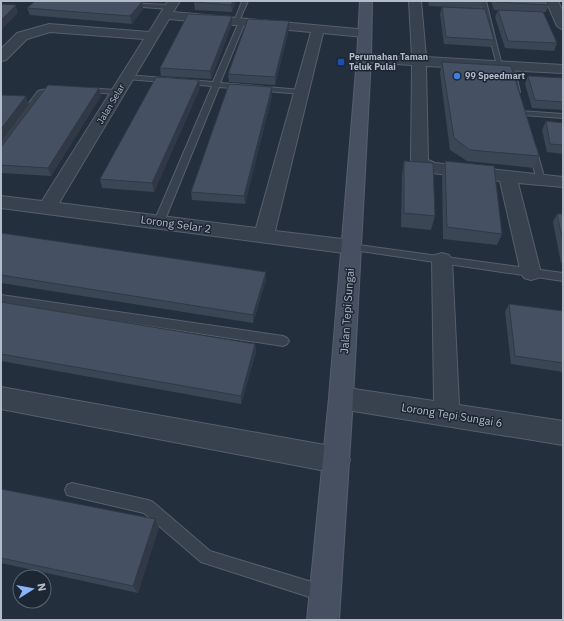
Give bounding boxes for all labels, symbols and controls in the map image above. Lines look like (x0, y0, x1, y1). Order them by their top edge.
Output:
place label: Perumahan Taman Teluk Pulai (349, 51, 428, 72)
marker: Perumahan Taman Teluk Pulai (336, 57, 346, 67)
place label: 99 Speedmart (465, 70, 525, 81)
marker: 99 Speedmart (452, 71, 462, 81)
street label: Jalan Selar (94, 81, 127, 126)
street label: Lorong Selar 2 (140, 212, 212, 236)
street label: Jalan Tepi Sungai (337, 268, 357, 354)
street label: Lorong Tepi Sungai 6 (400, 400, 504, 430)
north arrow (12, 569, 52, 609)
text: N (34, 582, 49, 592)

